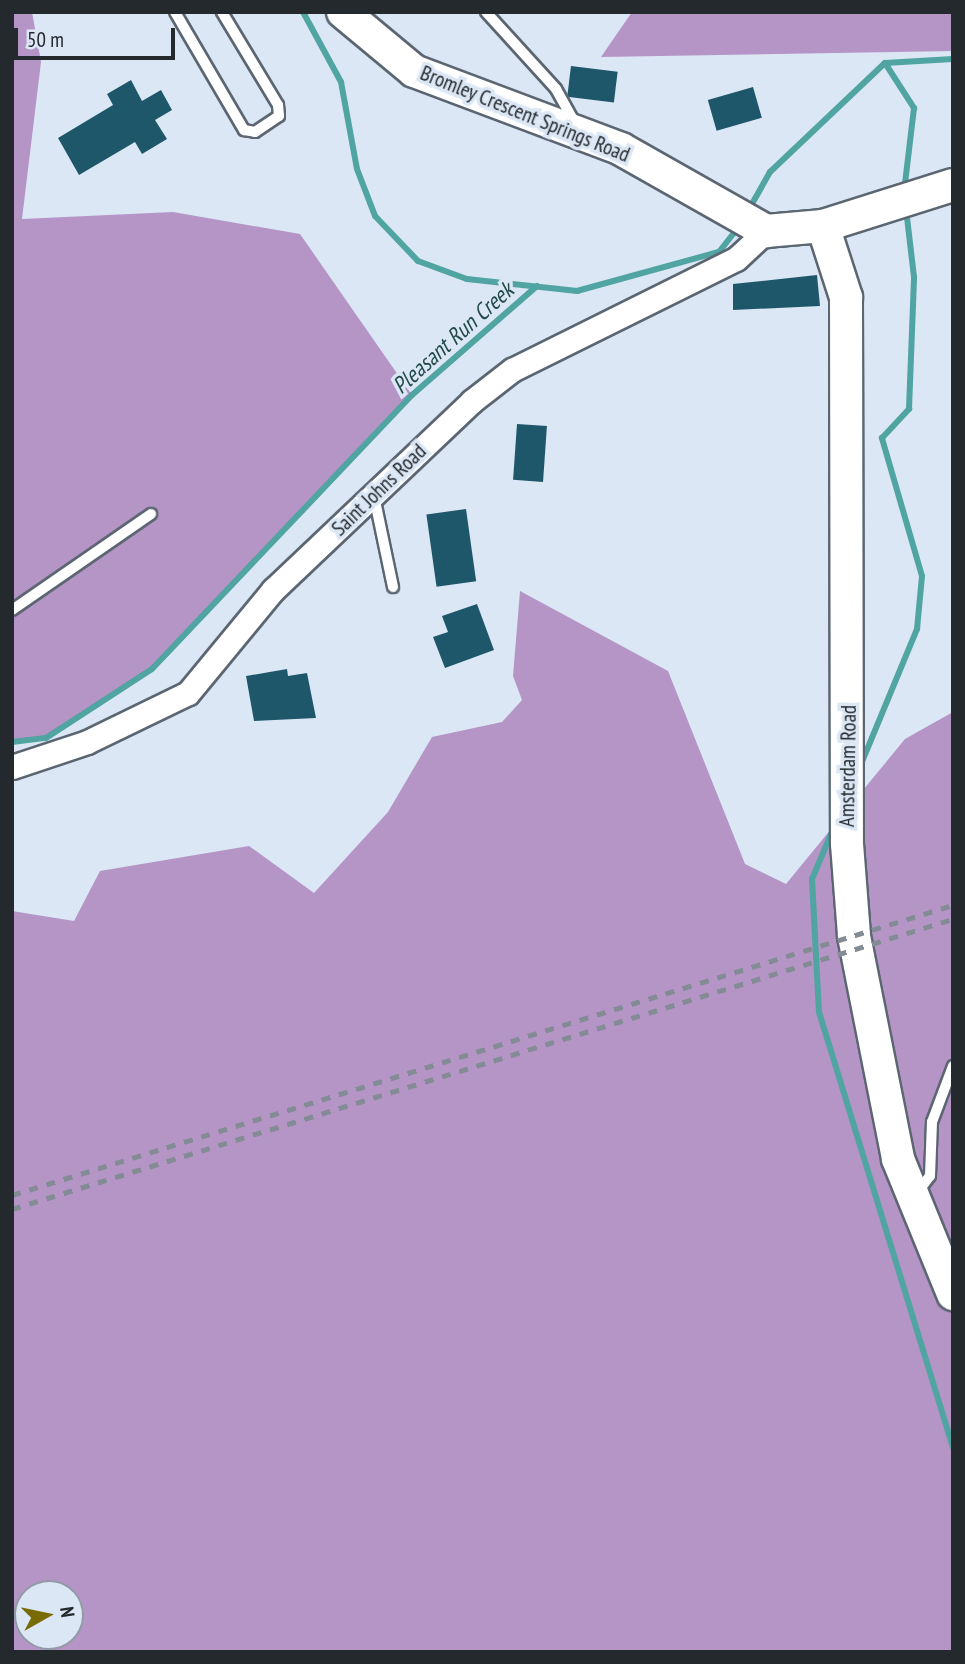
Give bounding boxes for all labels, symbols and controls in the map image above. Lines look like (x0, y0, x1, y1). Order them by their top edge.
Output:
scale bar (18, 14, 178, 58)
text: 50 m (27, 26, 64, 53)
street label: Bromley Crescent Springs Road (416, 60, 634, 168)
water label: Pleasant Run Creek (387, 277, 519, 399)
street label: Saint Johns Road (327, 439, 431, 541)
street label: Amsterdam Road (834, 705, 862, 827)
north arrow (14, 1580, 84, 1650)
text: N (55, 1605, 80, 1619)

